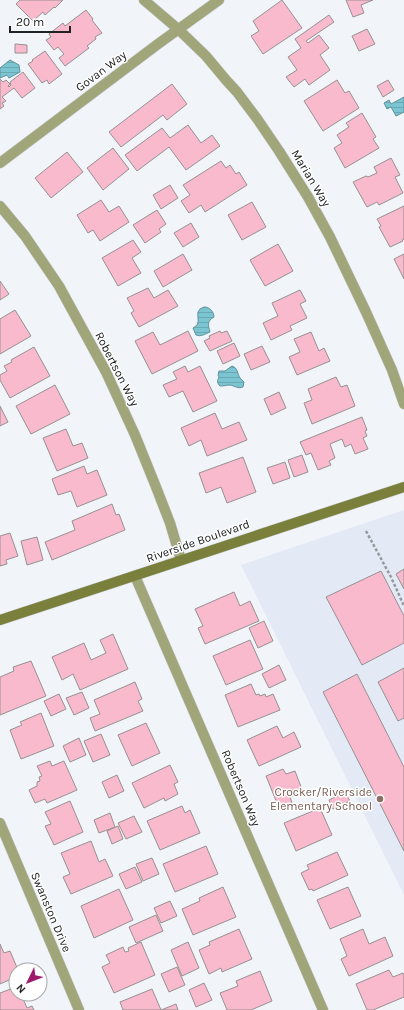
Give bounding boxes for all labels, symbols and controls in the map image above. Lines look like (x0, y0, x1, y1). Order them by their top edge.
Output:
scale bar (10, 8, 70, 34)
text: 20 m (16, 15, 44, 29)
street label: Govan Way (73, 47, 129, 95)
street label: Marian Way (289, 147, 334, 209)
street label: Robertson Way (92, 329, 142, 409)
street label: Riverside Boulevard (144, 517, 252, 565)
street label: Robertson Way (219, 748, 264, 829)
place label: Crocker/Riverside Elementary School (270, 785, 372, 813)
marker: Crocker/Riverside Elementary School (375, 794, 385, 804)
street label: Swanston Drive (28, 870, 74, 954)
north arrow (8, 962, 48, 1002)
text: N (14, 981, 28, 996)

